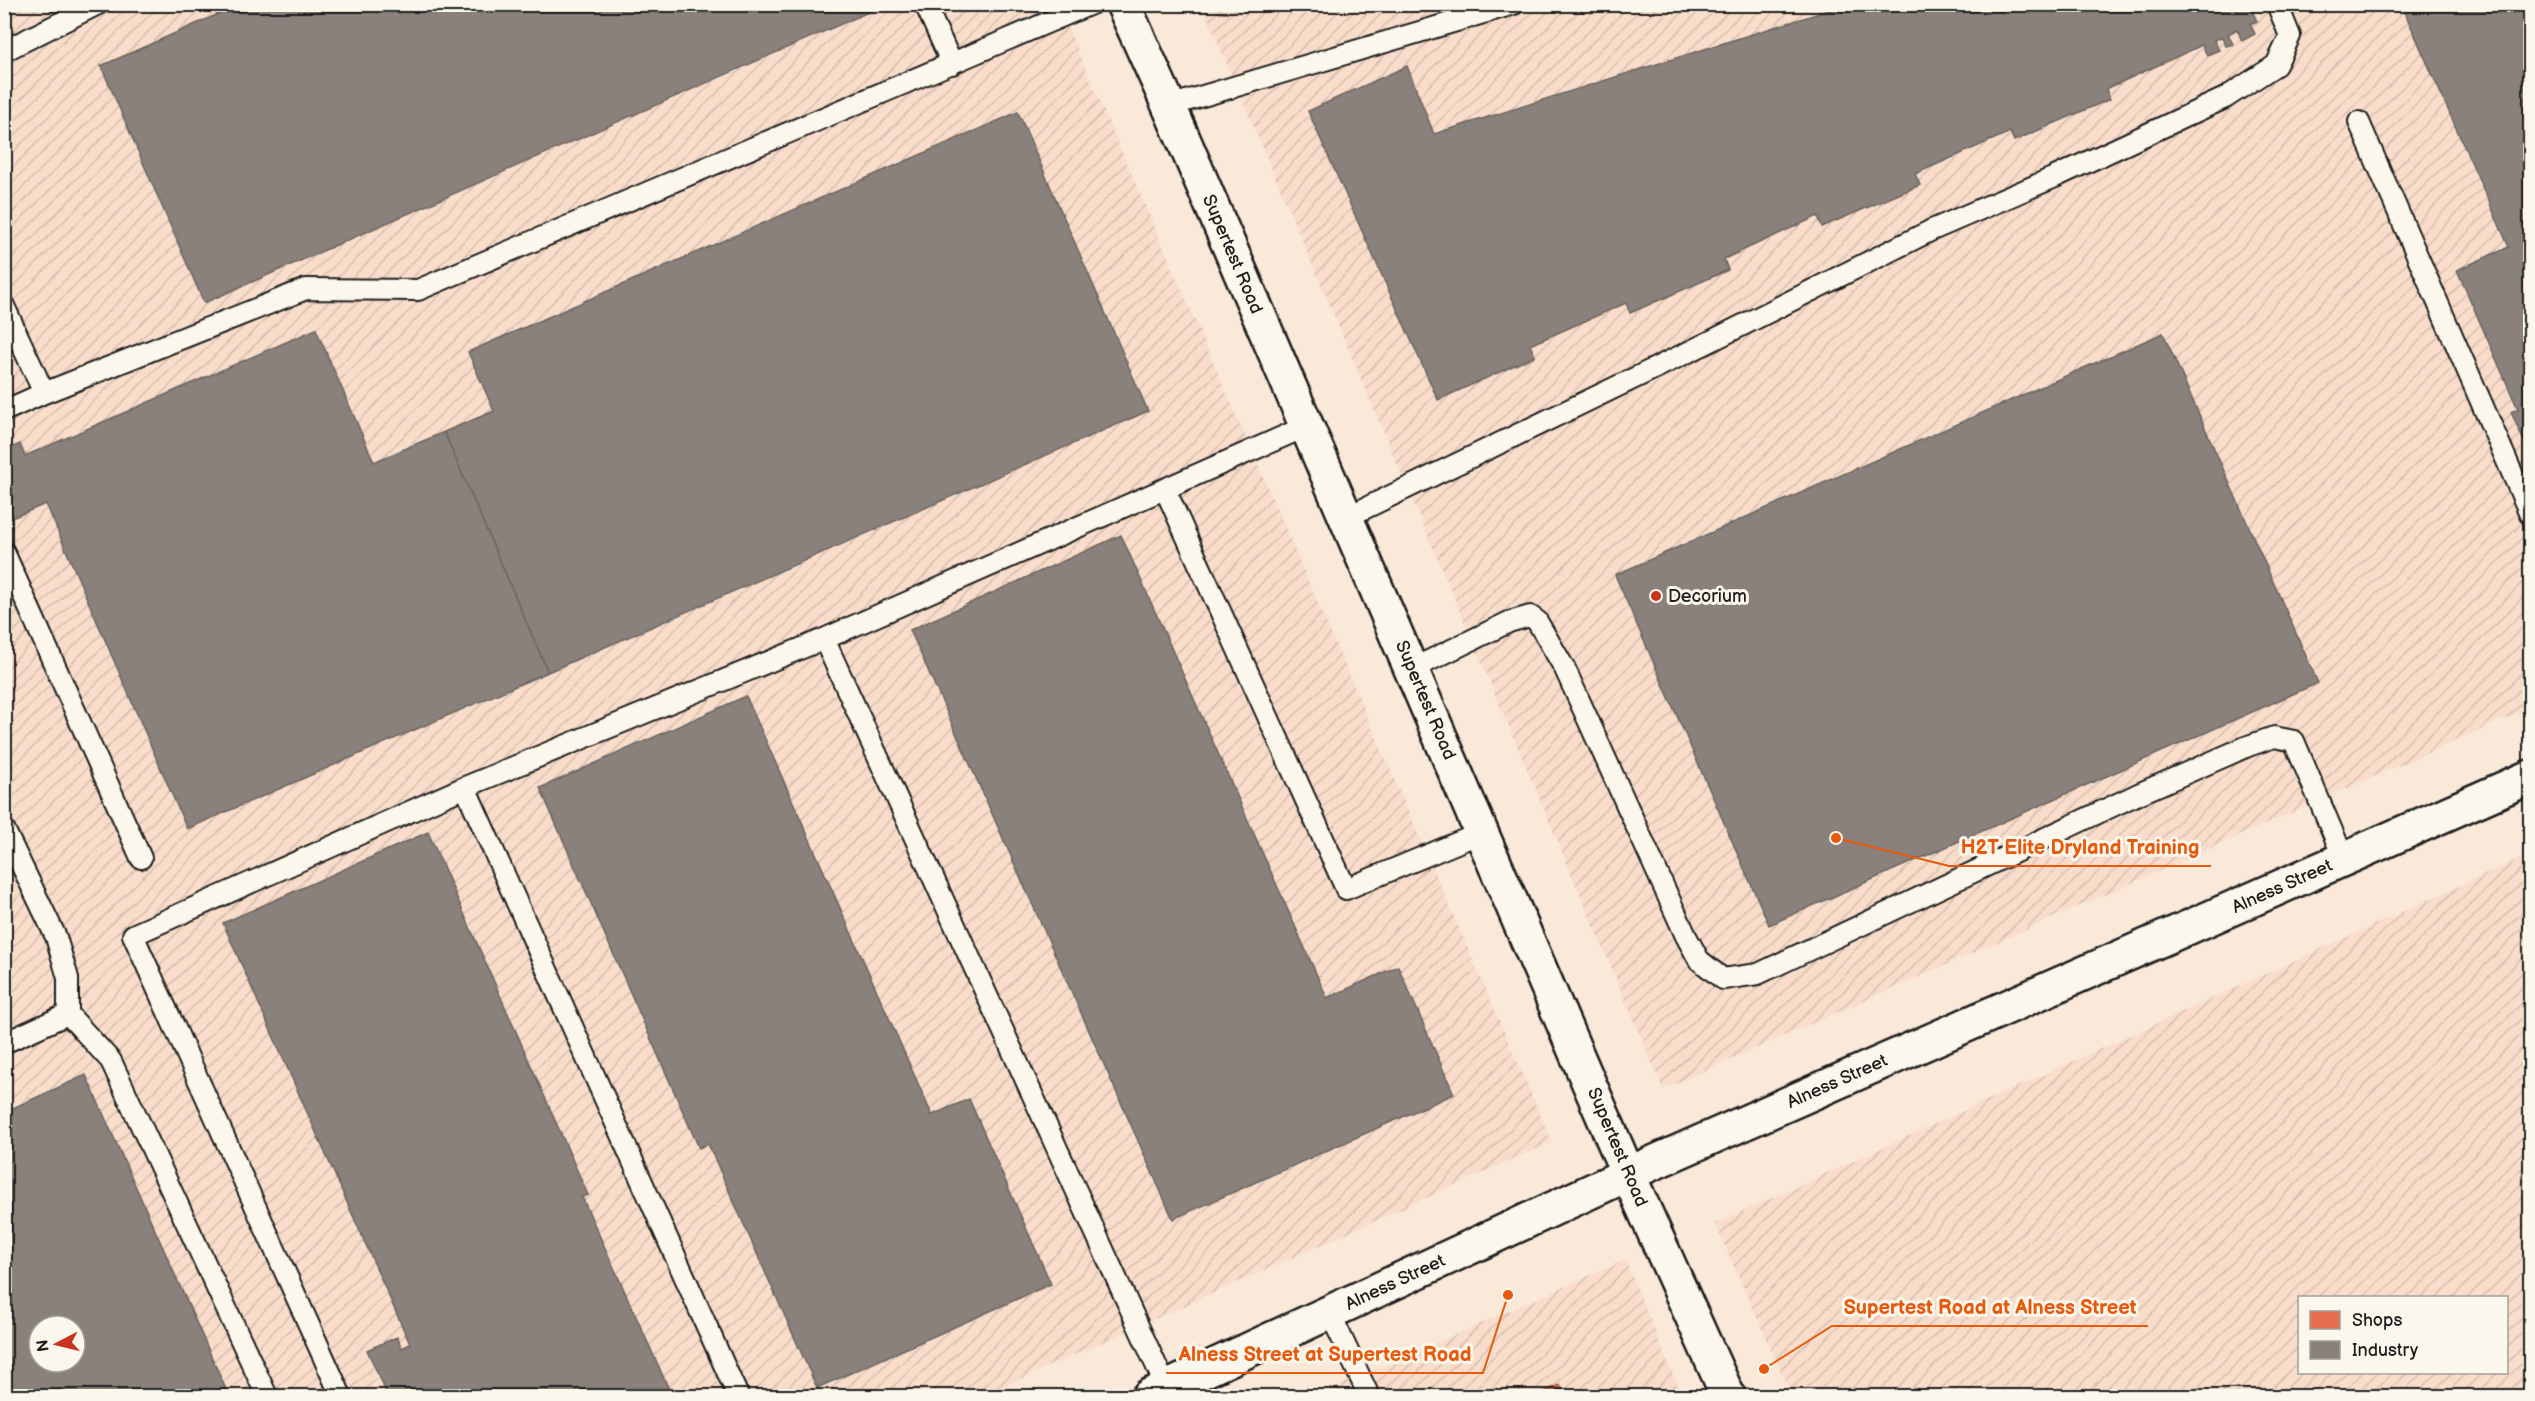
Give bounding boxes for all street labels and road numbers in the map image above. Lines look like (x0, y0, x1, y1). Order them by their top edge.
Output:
street label: Supertest Road (1198, 192, 1267, 317)
street label: Supertest Road (1391, 638, 1460, 763)
street label: Alness Street (2229, 855, 2336, 918)
street label: Alness Street (1784, 1050, 1891, 1113)
street label: Supertest Road (1583, 1085, 1652, 1210)
street label: Alness Street (1342, 1250, 1449, 1315)

